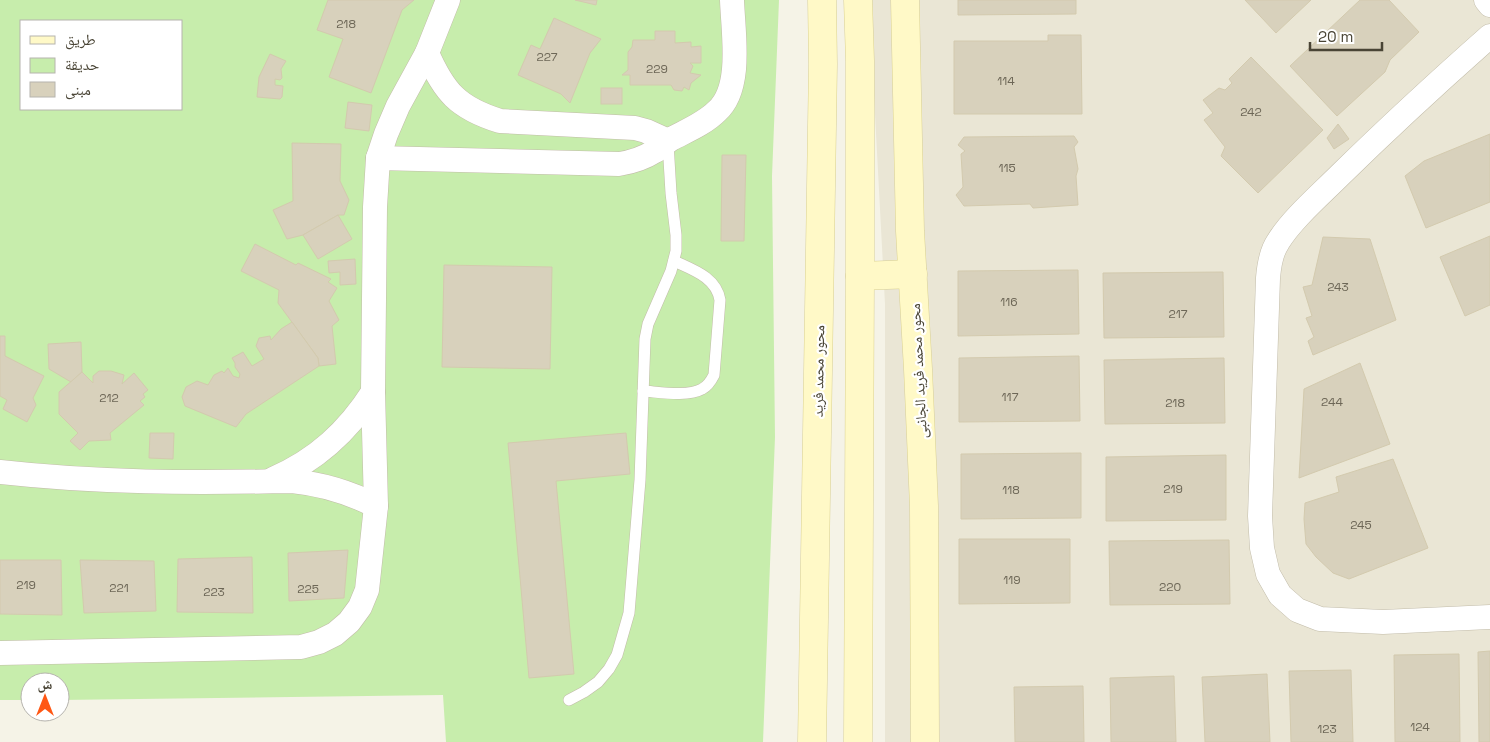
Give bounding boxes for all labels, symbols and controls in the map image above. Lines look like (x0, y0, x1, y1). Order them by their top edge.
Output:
house number: 218 (336, 16, 356, 32)
legend (20, 20, 182, 110)
scale bar (1310, 20, 1382, 52)
text: 20 m (1318, 27, 1353, 46)
text: طريق (65, 30, 96, 50)
house number: 227 (536, 49, 558, 65)
text: حديقة (65, 55, 100, 74)
house number: 229 (646, 61, 668, 77)
house number: 114 (997, 73, 1015, 89)
text: مبنى (65, 80, 91, 100)
house number: 242 (1240, 104, 1262, 120)
house number: 115 (998, 160, 1016, 176)
house number: 243 (1327, 279, 1349, 295)
house number: 116 (1000, 294, 1018, 310)
street label: محور محمد فريد الجانبى (905, 303, 932, 439)
house number: 217 (1168, 306, 1188, 322)
street label: محور محمد فريد (808, 325, 828, 417)
house number: 117 (1002, 389, 1019, 405)
house number: 212 (99, 390, 119, 406)
house number: 244 (1321, 394, 1343, 410)
house number: 218 (1165, 395, 1185, 411)
house number: 219 (1163, 481, 1183, 497)
house number: 118 (1002, 482, 1020, 498)
house number: 245 (1350, 517, 1372, 533)
house number: 119 (1003, 572, 1021, 588)
house number: 219 (16, 577, 36, 593)
house number: 220 (1159, 579, 1181, 595)
house number: 221 (109, 580, 129, 596)
house number: 225 (297, 581, 319, 597)
house number: 223 (203, 584, 225, 600)
north arrow (20, 672, 70, 722)
text: ش (38, 675, 53, 693)
house number: 124 (1410, 719, 1430, 735)
house number: 123 (1317, 721, 1337, 737)

